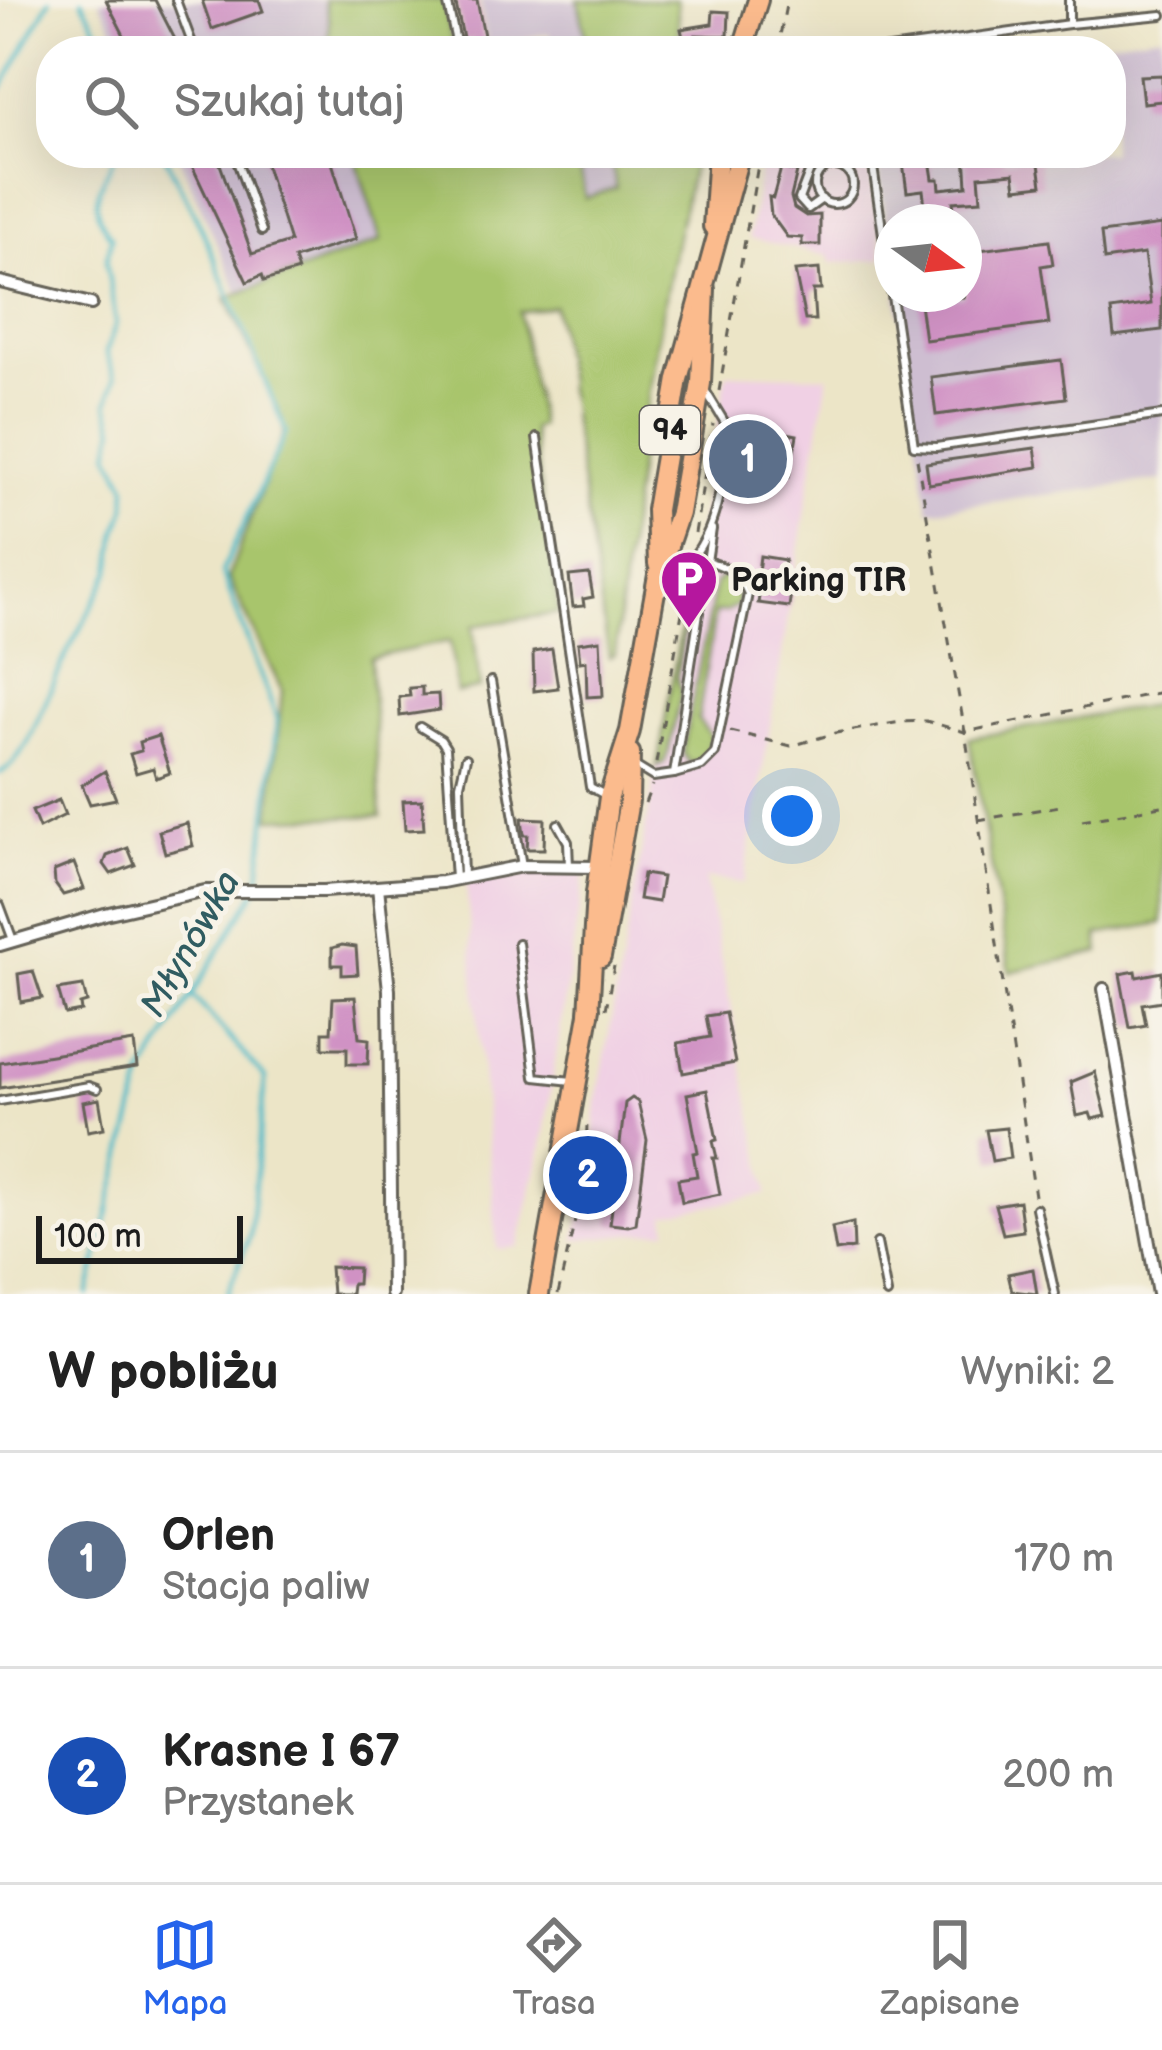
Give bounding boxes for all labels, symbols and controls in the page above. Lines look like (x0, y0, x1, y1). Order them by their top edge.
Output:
search box (36, 36, 1126, 168)
icon: search (78, 69, 144, 135)
text: Szukaj tutaj (174, 75, 405, 130)
north arrow (874, 204, 982, 312)
road number: 94 (640, 406, 700, 454)
pin: 1 (709, 414, 787, 504)
parking icon: Parking TIR (658, 548, 720, 630)
place label: Parking TIR (731, 561, 906, 601)
your location (762, 786, 822, 846)
water label: Młynówka (132, 864, 250, 1025)
pin: 2 (549, 1130, 627, 1220)
scale bar (36, 1210, 243, 1263)
text: 100 m (54, 1217, 142, 1257)
text: W pobliżu (48, 1342, 279, 1403)
text: Wyniki: 2 (960, 1349, 1114, 1396)
text: Orlen (162, 1509, 275, 1564)
text: 1 (79, 1536, 95, 1583)
text: 170 m (1014, 1536, 1114, 1583)
text: Stacja paliw (162, 1564, 370, 1611)
text: Krasne I 67 (162, 1725, 400, 1780)
text: 2 (75, 1752, 99, 1799)
text: 200 m (1002, 1752, 1114, 1799)
text: Przystanek (162, 1780, 354, 1827)
tab: Mapa (142, 1912, 227, 2024)
tab: Trasa (512, 1912, 596, 2024)
tab: Zapisane (881, 1912, 1020, 2024)

